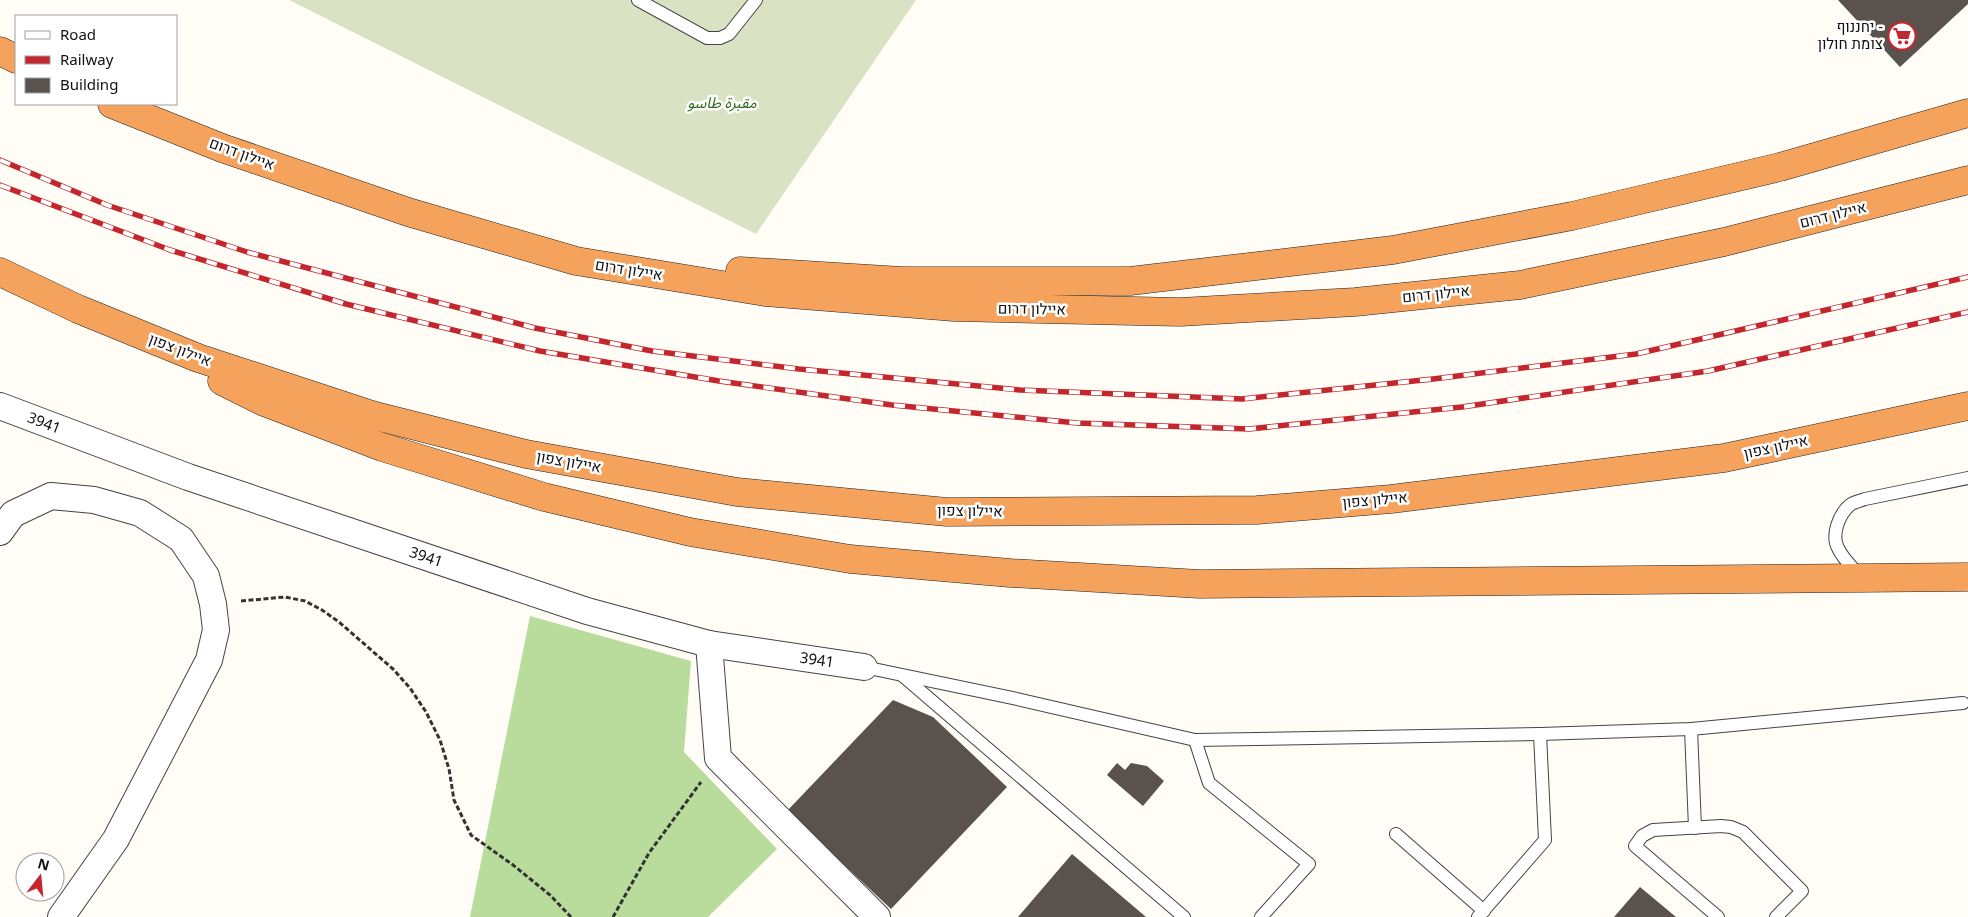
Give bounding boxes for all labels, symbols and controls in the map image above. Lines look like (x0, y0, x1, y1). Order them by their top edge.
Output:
place label: יחננוף - צומת חולון (1818, 11, 1883, 60)
legend (15, 15, 178, 105)
text: Road (60, 19, 96, 51)
supermarket icon: יחננוף - צומת חולון (1887, 21, 1917, 51)
text: Railway (60, 44, 114, 76)
text: Building (60, 69, 118, 101)
park label: مقبرة طاسو (687, 87, 757, 119)
street label: איילון דרום (205, 127, 279, 181)
street label: איילון דרום (1796, 191, 1870, 239)
street label: איילון דרום (593, 249, 665, 291)
street label: איילון דרום (1400, 275, 1472, 313)
street label: איילון דרום (998, 292, 1066, 326)
street label: איילון צפון (144, 323, 216, 377)
street label: 3941 (22, 402, 66, 444)
street label: איילון צפון (1741, 425, 1811, 469)
street label: איילון צפון (534, 441, 604, 483)
street label: איילון צפון (1341, 481, 1409, 519)
street label: איילון צפון (937, 494, 1003, 528)
street label: 3941 (405, 536, 447, 578)
street label: 3941 (798, 642, 836, 678)
text: N (34, 849, 53, 880)
north arrow (15, 852, 65, 902)

